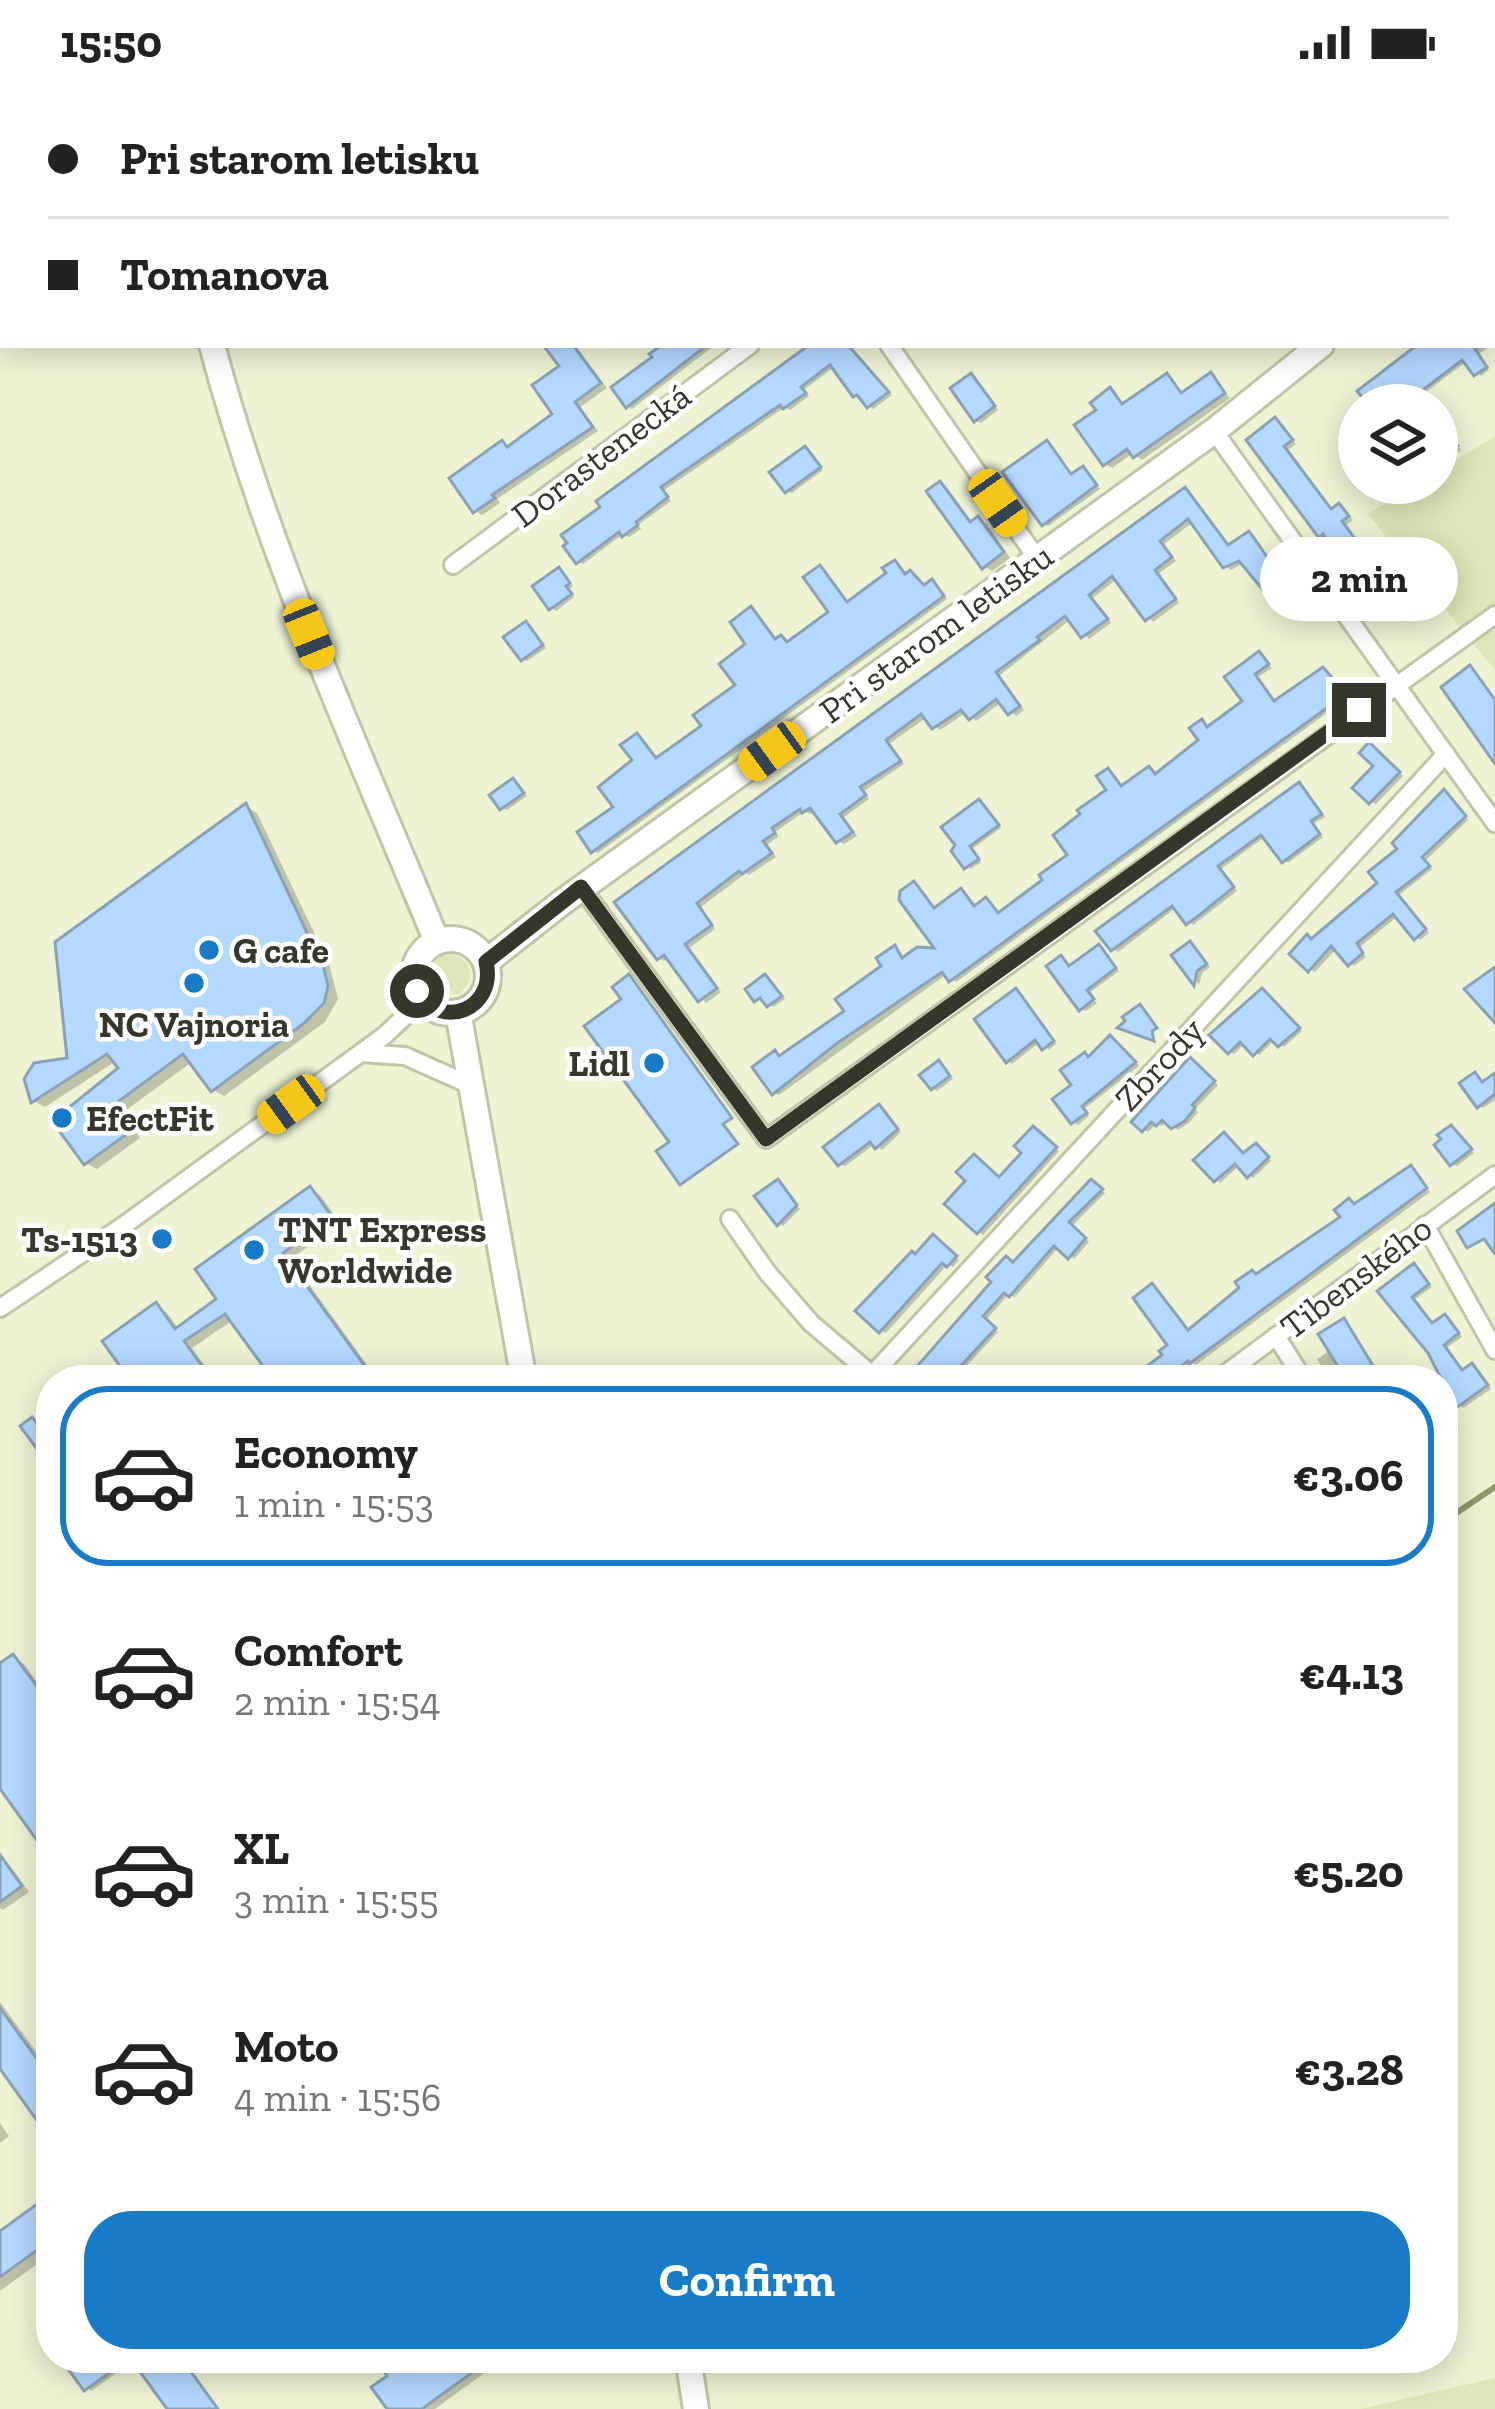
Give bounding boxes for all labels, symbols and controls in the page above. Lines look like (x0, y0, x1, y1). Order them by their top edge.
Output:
text: 15:50 (60, 15, 162, 69)
text: Pri starom letisku (120, 132, 479, 186)
text: Tomanova (120, 248, 329, 302)
street label: Dorastenecká (503, 374, 699, 536)
map controls (1338, 384, 1458, 504)
button: layers (1338, 384, 1458, 504)
car (963, 463, 1033, 543)
street label: Pri starom letisku (811, 534, 1061, 732)
callout: 2 min (1260, 536, 1458, 620)
text: 2 min (1310, 555, 1408, 602)
car (279, 594, 339, 674)
route end (1332, 683, 1386, 737)
car (732, 715, 812, 787)
place label: G cafe (233, 929, 329, 972)
marker: G cafe (196, 937, 222, 963)
route start (390, 964, 444, 1018)
marker: NC Vajnoria (181, 970, 207, 996)
place label: NC Vajnoria (99, 1003, 289, 1046)
street label: Zbrody (1105, 1008, 1213, 1119)
place label: Lidl (568, 1042, 630, 1085)
marker: Lidl (641, 1050, 667, 1076)
car (251, 1068, 331, 1140)
place label: EfectFit (86, 1097, 214, 1140)
marker: EfectFit (49, 1105, 75, 1131)
street label: Tibenského (1272, 1206, 1440, 1348)
place label: TNT Express Worldwide (278, 1208, 487, 1292)
place label: Ts-1513 (21, 1218, 138, 1261)
marker: Ts-1513 (149, 1226, 175, 1252)
marker: TNT Express Worldwide (241, 1237, 267, 1263)
icon: car (90, 1422, 198, 1530)
text: Economy (234, 1426, 418, 1480)
text: €3.06 (1293, 1449, 1404, 1503)
text: 1 min · 15:53 (234, 1480, 434, 1527)
icon: car (90, 1620, 198, 1728)
text: Comfort (234, 1624, 402, 1678)
text: €4.13 (1299, 1647, 1404, 1701)
text: 2 min · 15:54 (234, 1678, 441, 1725)
icon: car (90, 1818, 198, 1926)
text: XL (234, 1822, 289, 1876)
text: €5.20 (1294, 1845, 1404, 1899)
text: 3 min · 15:55 (234, 1876, 439, 1923)
icon: car (90, 2016, 198, 2124)
text: Moto (234, 2020, 339, 2074)
text: €3.28 (1295, 2043, 1404, 2097)
text: 4 min · 15:56 (234, 2074, 441, 2121)
button: Confirm (84, 2211, 1410, 2349)

